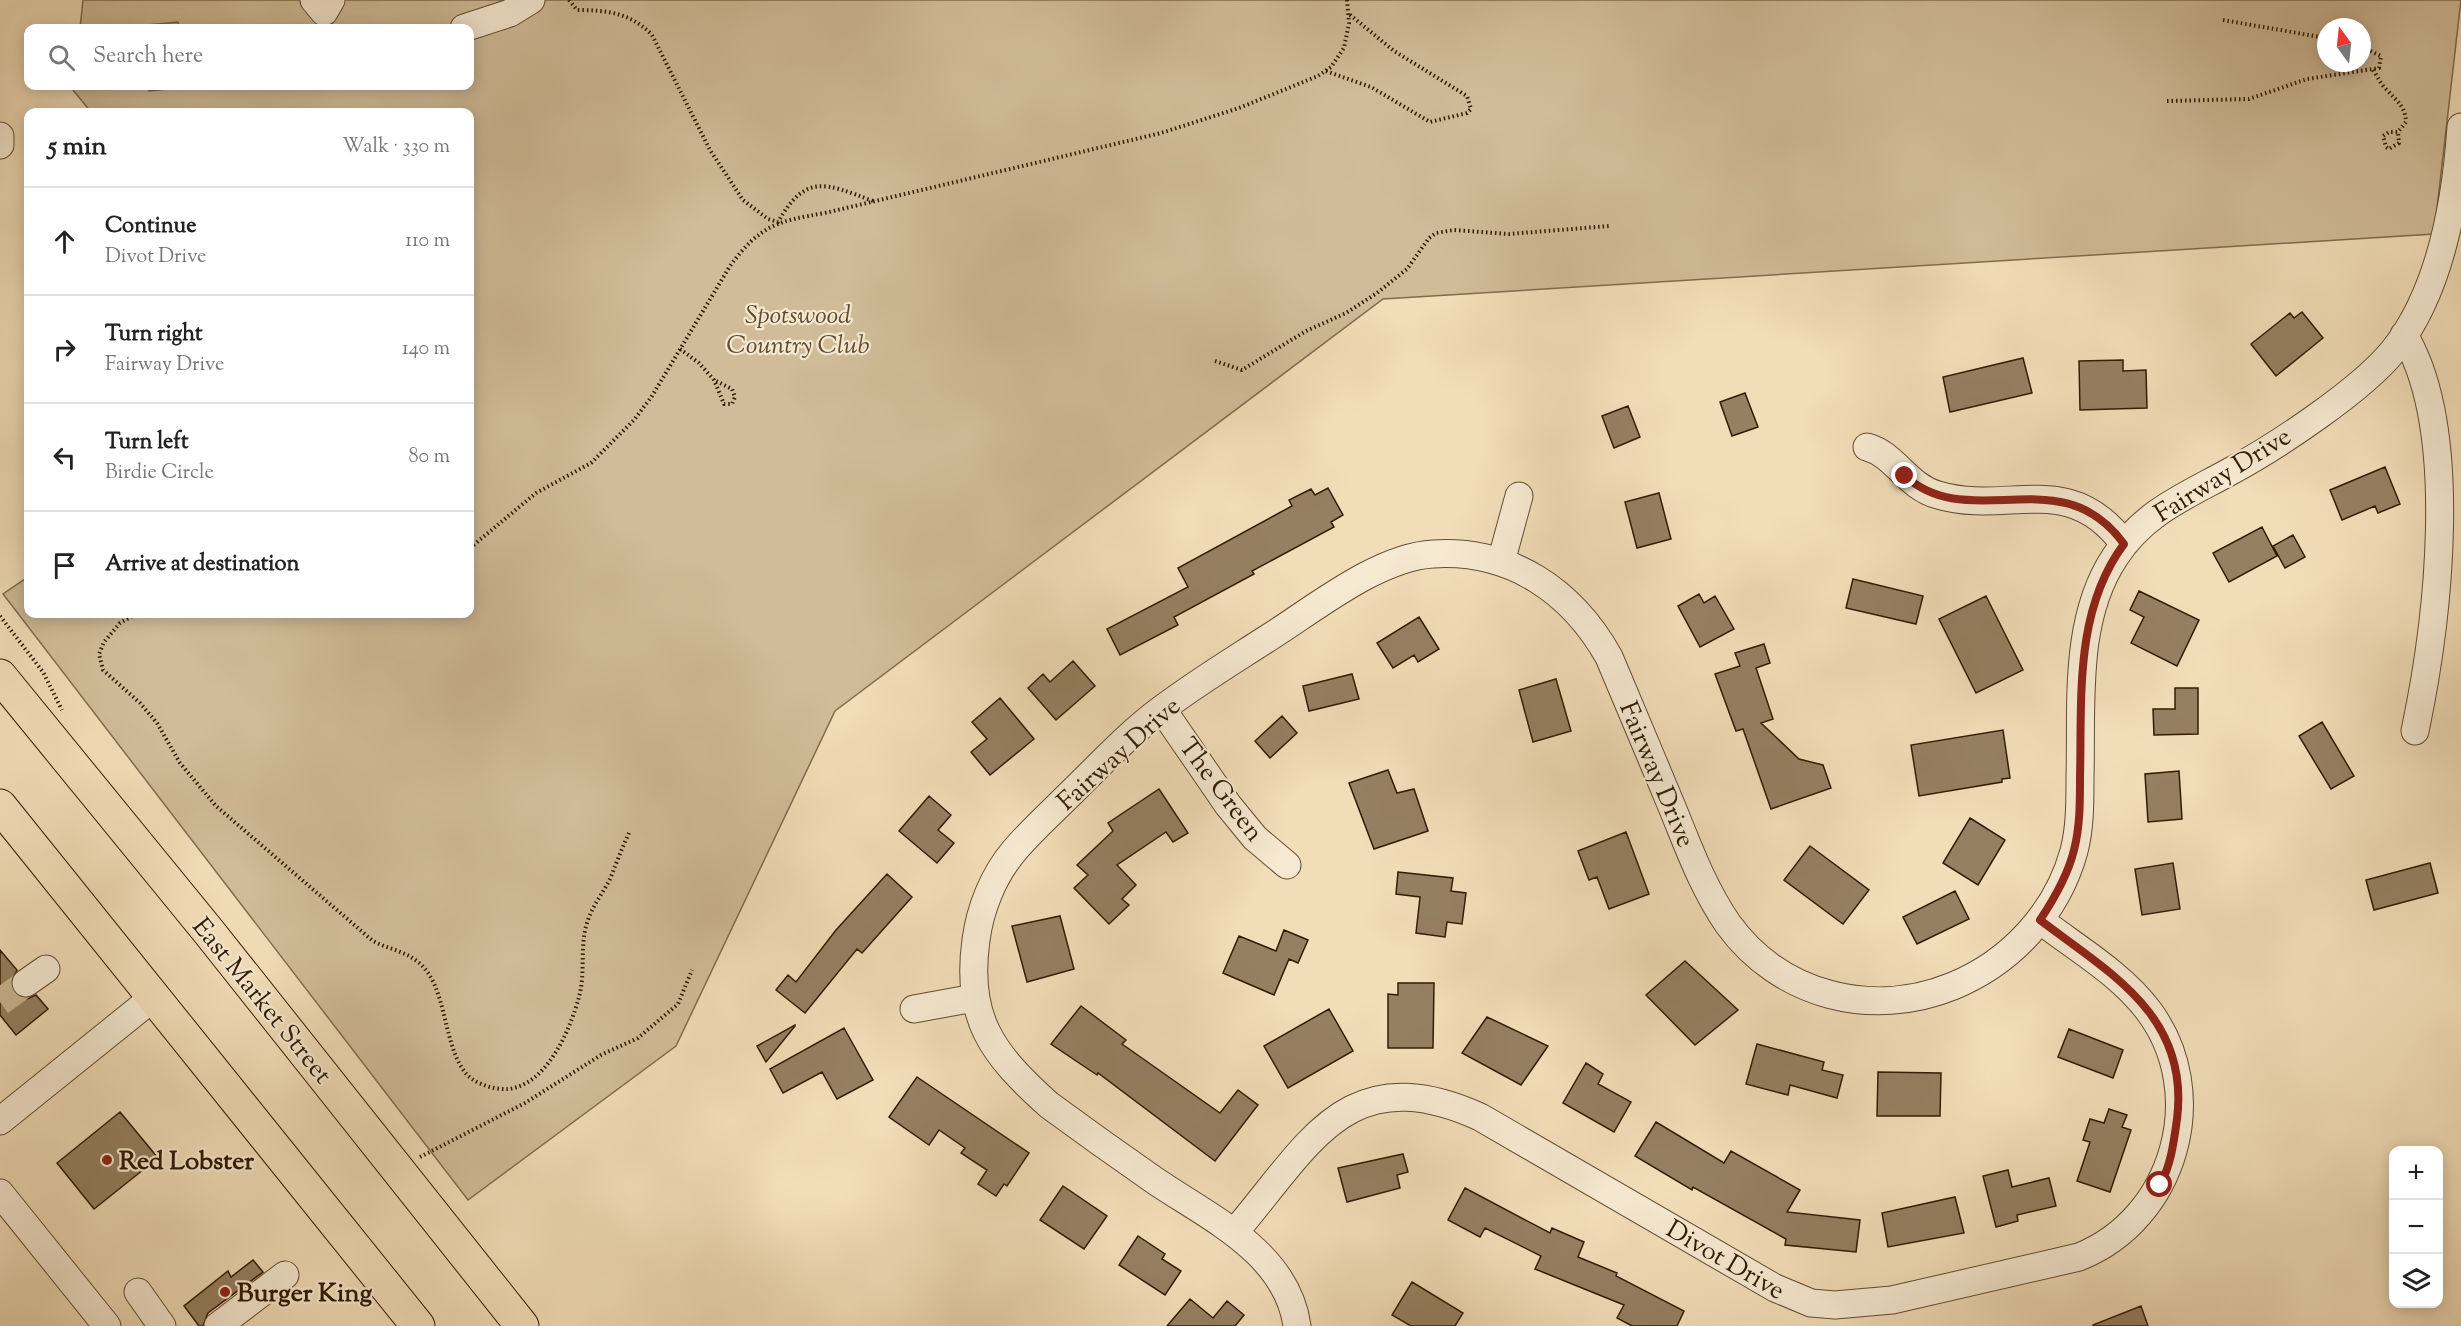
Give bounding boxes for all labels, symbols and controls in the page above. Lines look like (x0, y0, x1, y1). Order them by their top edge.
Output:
north arrow (2317, 18, 2371, 72)
search box (24, 24, 474, 90)
icon: search (45, 41, 78, 74)
text: Search here (93, 41, 203, 73)
text: 5 min (48, 129, 107, 166)
text: Walk · 330 m (342, 133, 450, 162)
text: Continue (105, 211, 196, 243)
icon: ahead (48, 225, 81, 258)
text: 110 m (405, 227, 450, 256)
text: Divot Drive (105, 243, 206, 272)
park label: Spotswood Country Club (726, 298, 870, 365)
text: Turn right (105, 319, 202, 351)
icon: right (48, 333, 81, 366)
text: 140 m (402, 335, 450, 364)
text: Fairway Drive (105, 351, 224, 380)
street label: Fairway Drive (2148, 419, 2299, 533)
text: Turn left (105, 427, 188, 459)
icon: left (48, 441, 81, 474)
text: 80 m (409, 443, 450, 472)
text: Birdie Circle (105, 459, 214, 488)
route end (1891, 462, 1917, 488)
icon: arrive (48, 549, 81, 582)
text: Arrive at destination (105, 549, 300, 581)
street label: Fairway Drive (1050, 689, 1190, 821)
street label: Fairway Drive (1608, 696, 1703, 854)
street label: The Green (1169, 731, 1271, 850)
street label: East Market Street (182, 910, 340, 1093)
place label: Red Lobster (119, 1144, 254, 1181)
map controls (2389, 1146, 2443, 1308)
button: + (2389, 1146, 2443, 1200)
marker: Red Lobster (100, 1153, 114, 1167)
route start (2146, 1171, 2172, 1197)
button: − (2389, 1200, 2443, 1254)
street label: Divot Drive (1658, 1212, 1791, 1310)
button: layers (2389, 1254, 2443, 1308)
place label: Burger King (237, 1276, 372, 1313)
marker: Burger King (218, 1285, 232, 1299)

